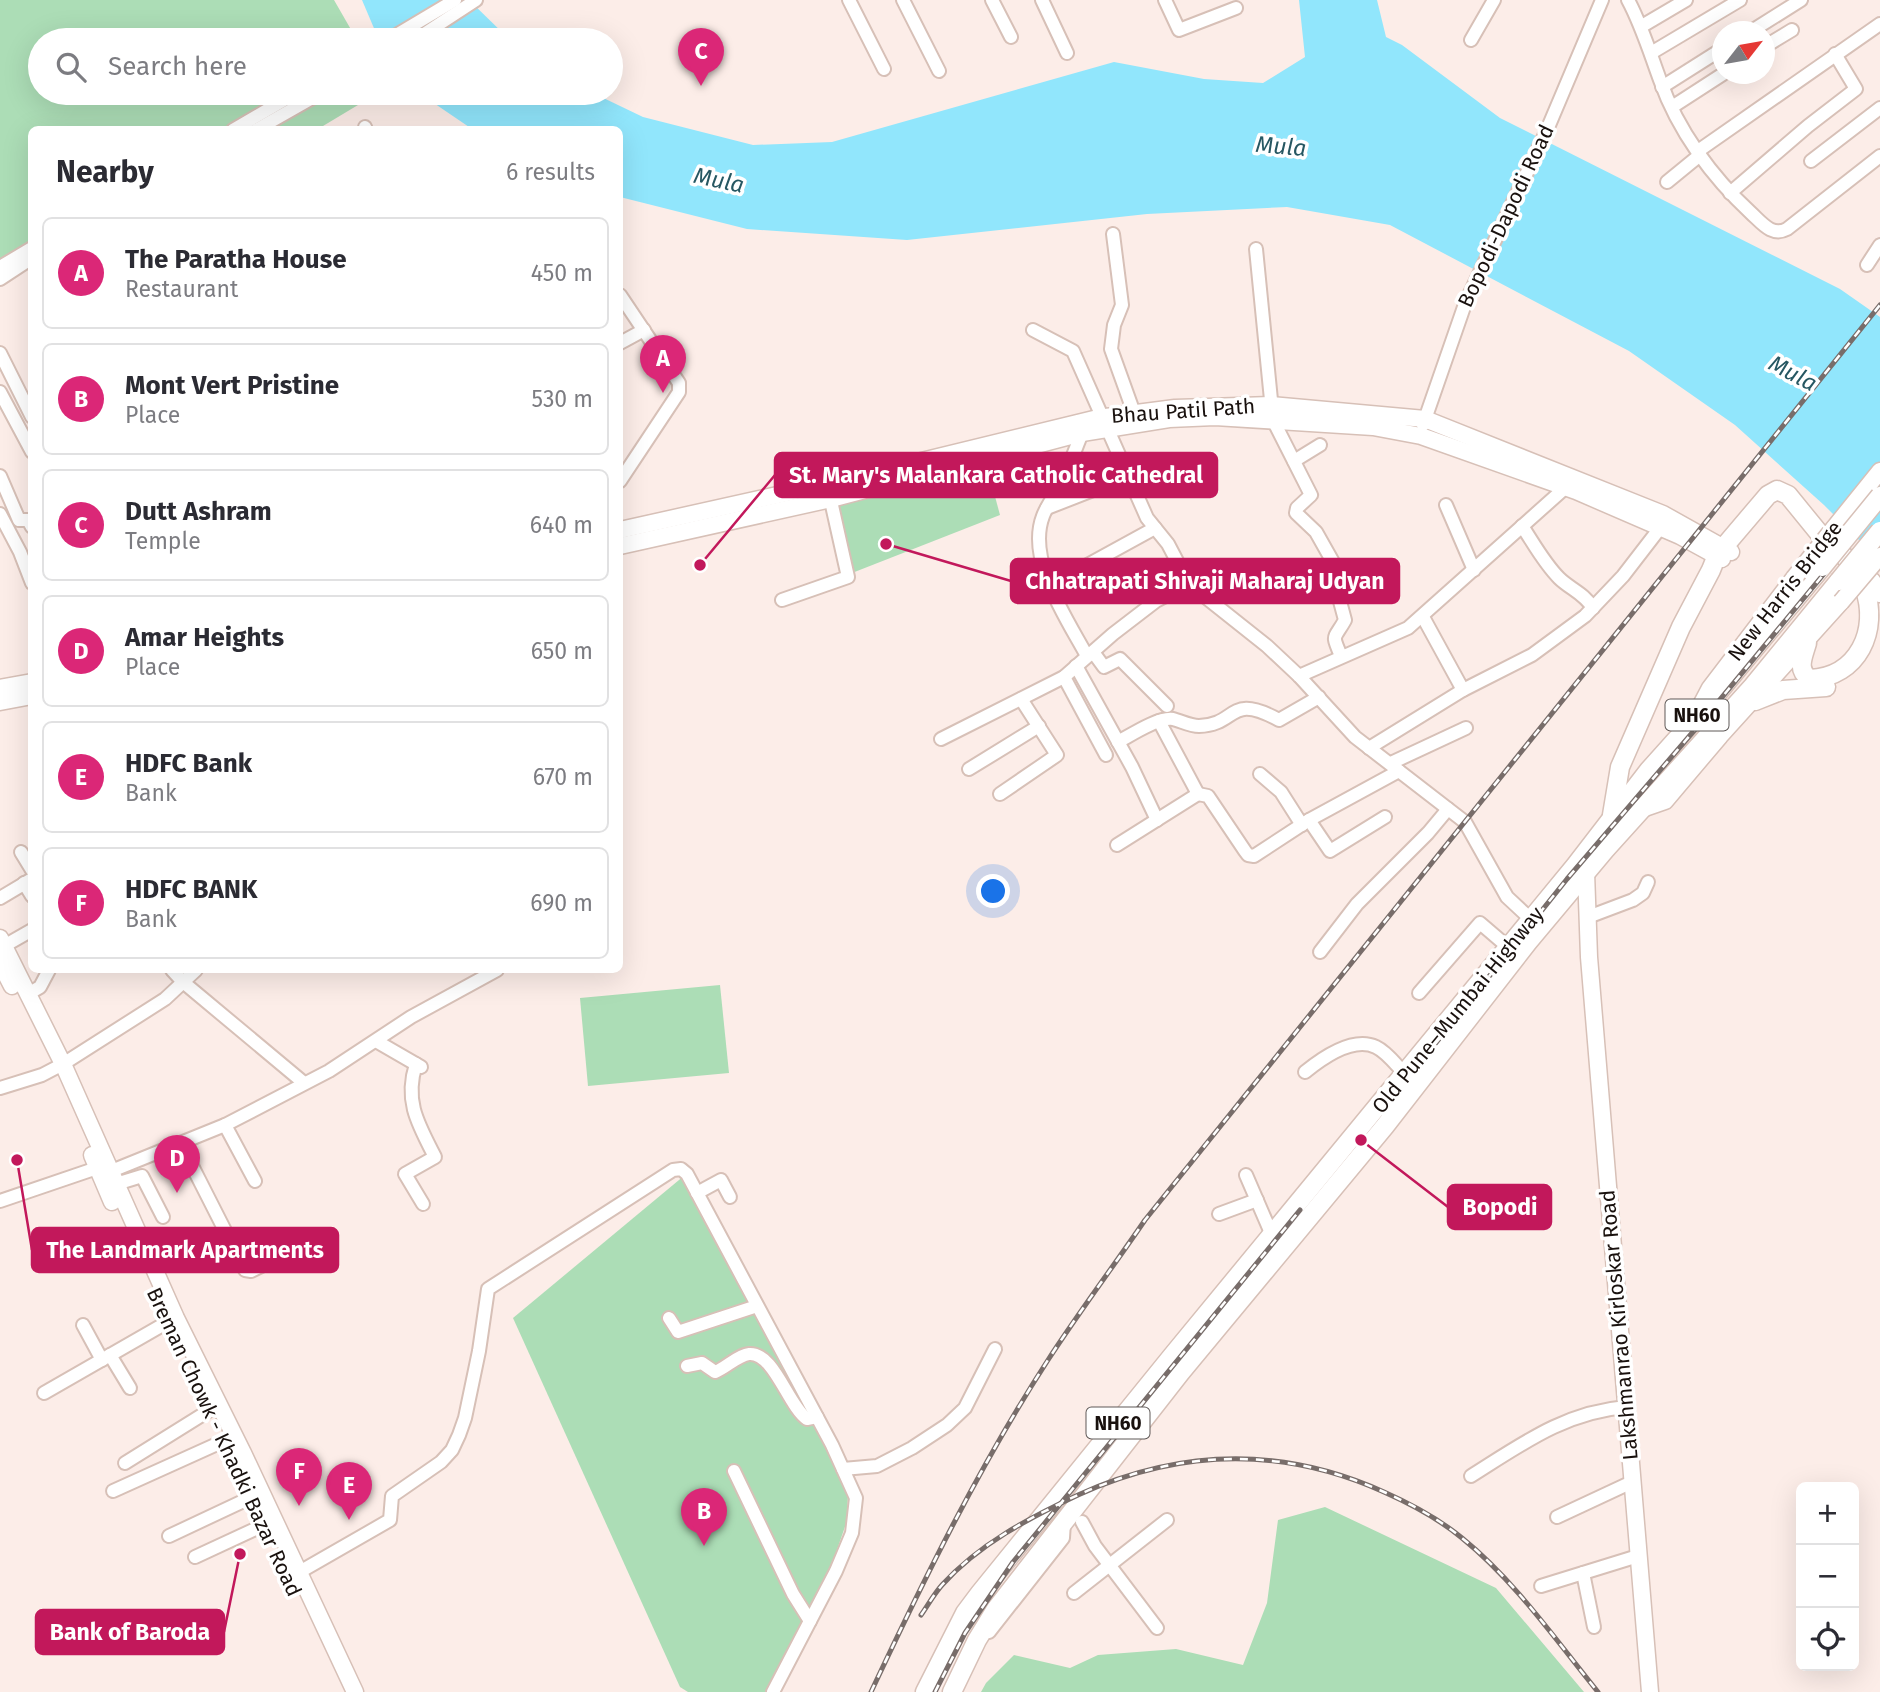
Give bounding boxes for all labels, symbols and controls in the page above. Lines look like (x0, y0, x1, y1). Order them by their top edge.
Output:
north arrow (1712, 21, 1775, 84)
search box (28, 28, 623, 105)
pin: C (678, 28, 724, 86)
icon: search (52, 48, 90, 86)
text: Search here (108, 51, 247, 82)
street label: Bopodi-Dapodi Road (1452, 120, 1560, 312)
water label: Mula (1255, 130, 1307, 162)
text: Nearby (56, 154, 154, 190)
text: 6 results (506, 158, 595, 186)
water label: Mula (691, 161, 747, 199)
text: The Paratha House (125, 244, 347, 275)
text: A (74, 259, 88, 287)
text: 450 m (531, 259, 593, 287)
text: Restaurant (125, 275, 238, 303)
pin: A (640, 335, 686, 393)
water label: Mula (1764, 349, 1822, 397)
text: Mont Vert Pristine (125, 370, 339, 401)
text: B (74, 385, 88, 413)
text: 530 m (532, 385, 593, 413)
street label: Bhau Patil Path (1110, 393, 1256, 429)
text: Place (125, 401, 180, 429)
callout: St. Mary's Malankara Catholic Cathedral (775, 453, 1217, 497)
text: St. Mary's Malankara Catholic Cathedral (789, 461, 1203, 489)
text: Dutt Ashram (125, 496, 272, 527)
text: C (74, 511, 88, 539)
text: 640 m (530, 511, 593, 539)
street label: New Harris Bridge (1722, 516, 1848, 666)
text: Temple (125, 527, 201, 555)
callout: Chhatrapati Shivaji Maharaj Udyan (1011, 559, 1399, 603)
text: Chhatrapati Shivaji Maharaj Udyan (1025, 567, 1385, 595)
text: Amar Heights (125, 622, 284, 653)
text: D (74, 637, 88, 665)
text: 650 m (531, 637, 593, 665)
text: Place (125, 653, 180, 681)
road number: NH60 (1666, 700, 1728, 730)
text: HDFC Bank (125, 748, 252, 779)
text: E (75, 763, 87, 791)
text: 670 m (533, 763, 593, 791)
text: Bank (125, 779, 177, 807)
text: HDFC BANK (125, 874, 257, 905)
your location (976, 874, 1010, 908)
text: F (75, 889, 87, 917)
text: 690 m (530, 889, 593, 917)
street label: Old Pune–Mumbai Highway (1367, 901, 1550, 1119)
text: Bank (125, 905, 177, 933)
pin: D (154, 1135, 200, 1193)
callout: Bopodi (1448, 1185, 1551, 1229)
street label: Lakshmanrao Kirloskar Road (1594, 1189, 1644, 1461)
text: Bopodi (1462, 1193, 1538, 1221)
callout: The Landmark Apartments (32, 1228, 338, 1272)
text: The Landmark Apartments (46, 1236, 324, 1264)
street label: Breman Chowk - Khadki Bazar Road (141, 1283, 307, 1601)
road number: NH60 (1086, 1408, 1150, 1438)
pin: F (276, 1448, 322, 1506)
pin: E (326, 1462, 372, 1520)
map controls (1796, 1482, 1859, 1671)
button: + (1796, 1482, 1859, 1545)
pin: B (681, 1488, 727, 1546)
button: − (1796, 1545, 1859, 1608)
button: locate (1796, 1608, 1859, 1671)
callout: Bank of Baroda (36, 1610, 224, 1654)
text: Bank of Baroda (50, 1618, 210, 1646)

